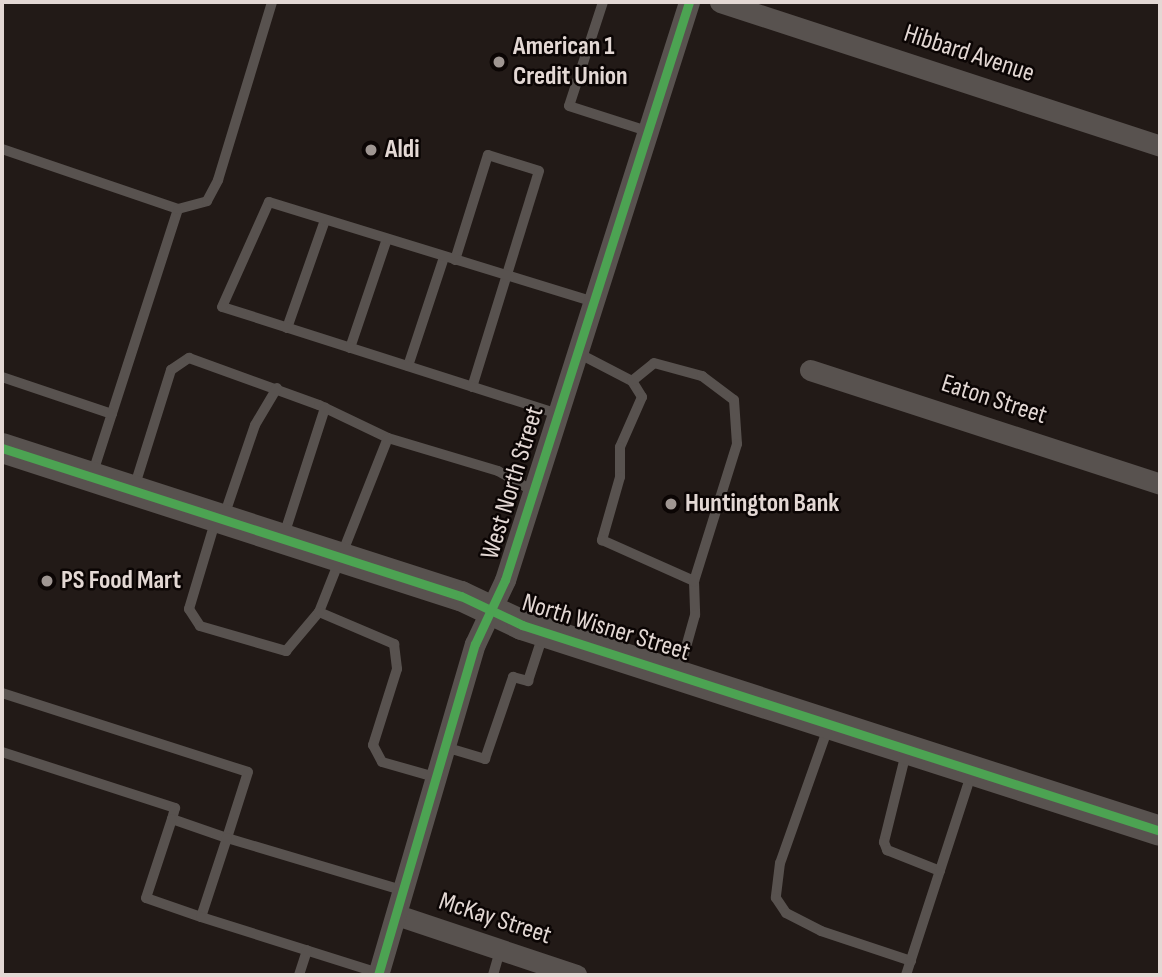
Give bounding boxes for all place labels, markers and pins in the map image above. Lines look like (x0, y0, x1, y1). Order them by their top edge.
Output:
place label: American 1 Credit Union (513, 31, 628, 92)
marker: American 1 Credit Union (491, 54, 507, 70)
place label: Aldi (385, 134, 419, 166)
marker: Aldi (363, 142, 379, 158)
place label: Huntington Bank (685, 488, 839, 520)
marker: Huntington Bank (663, 496, 679, 512)
place label: PS Food Mart (61, 565, 181, 597)
marker: PS Food Mart (39, 573, 55, 589)

